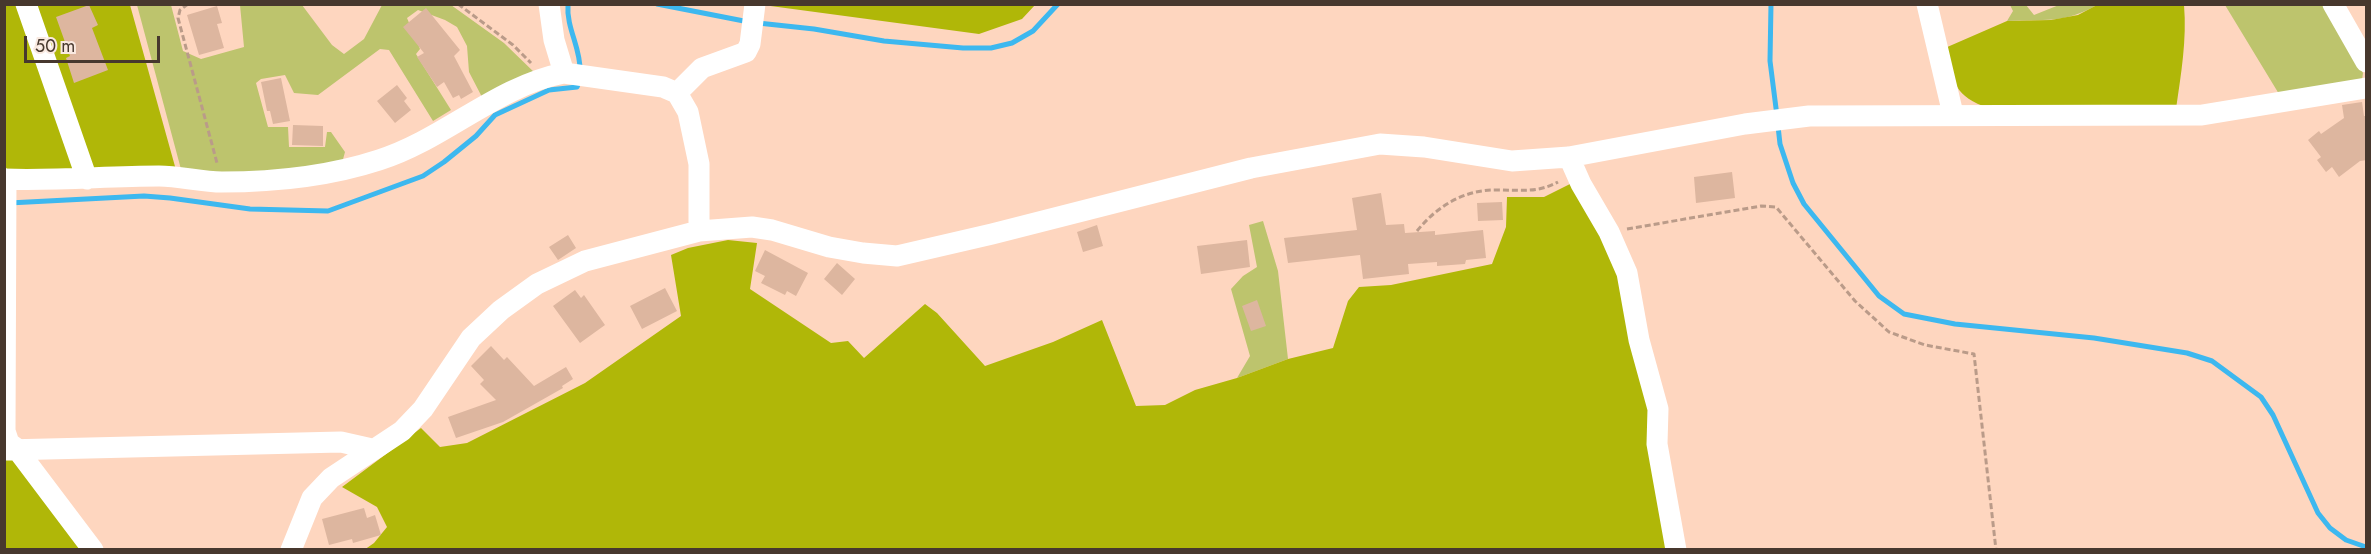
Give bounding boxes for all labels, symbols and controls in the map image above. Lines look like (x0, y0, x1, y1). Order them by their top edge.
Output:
scale bar (27, 24, 164, 62)
text: 50 m (35, 33, 75, 59)

